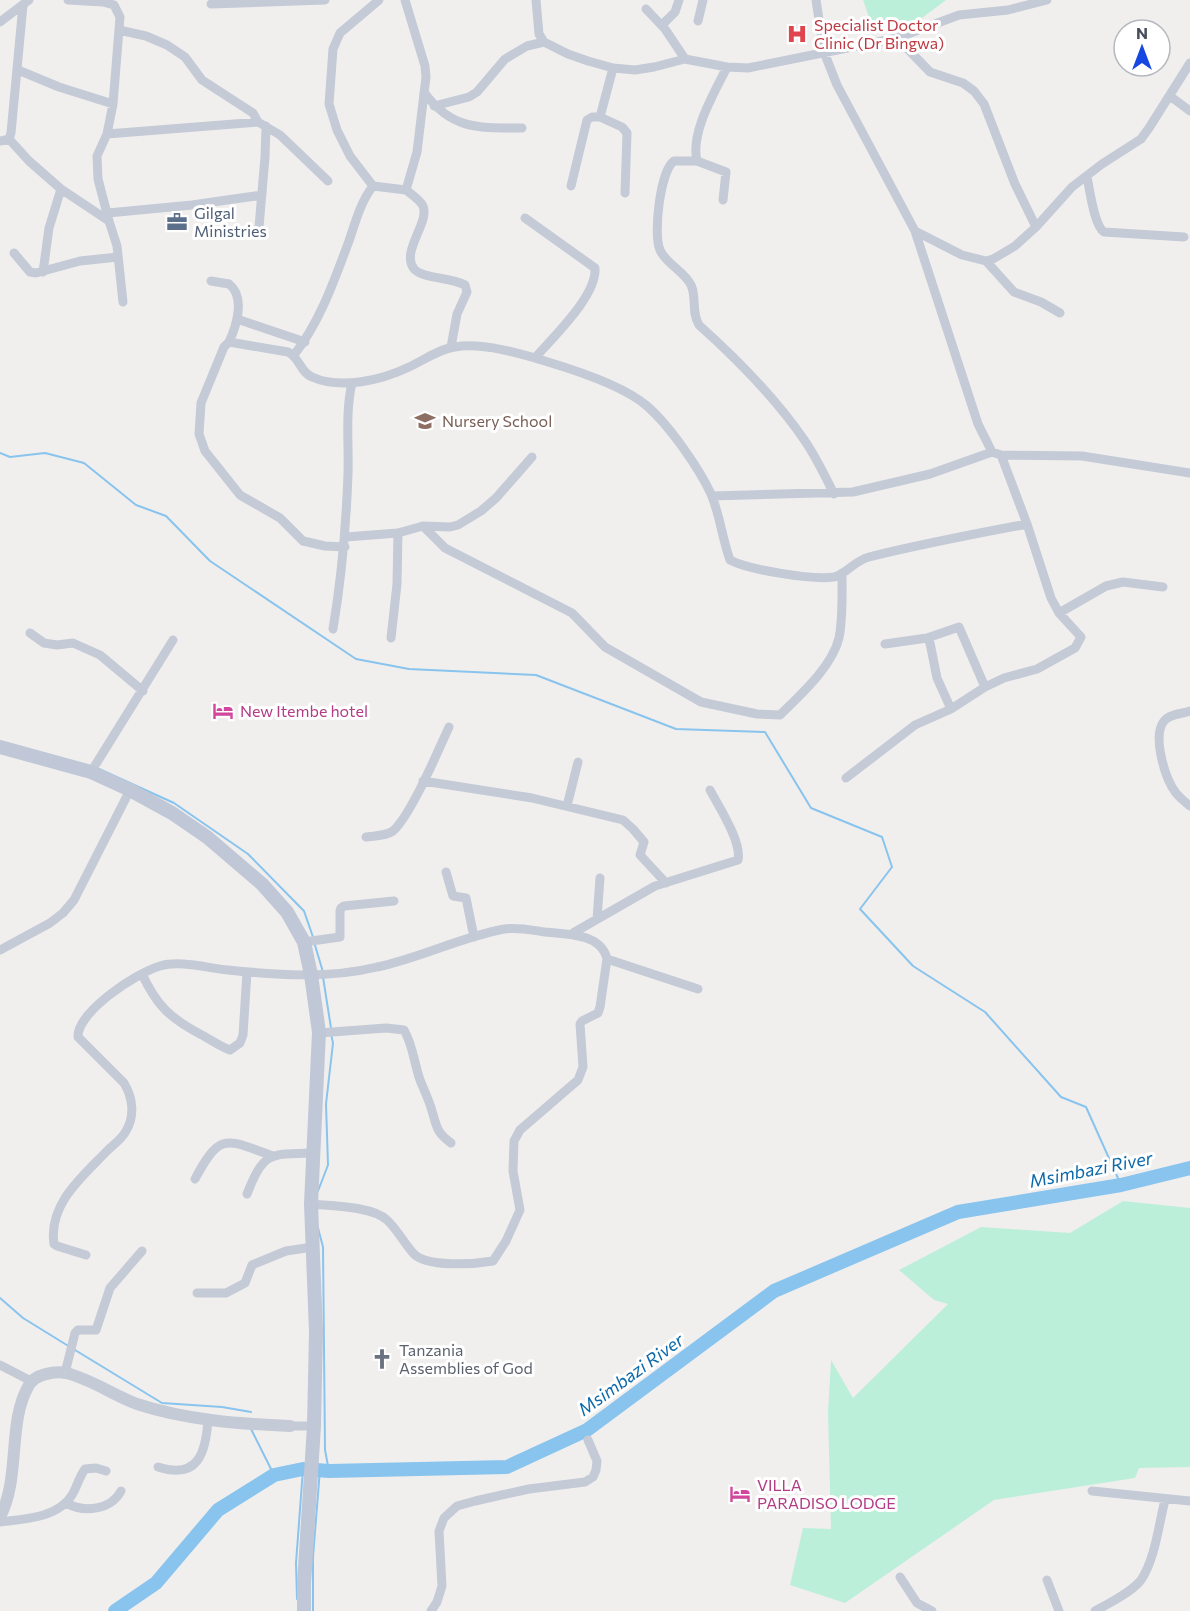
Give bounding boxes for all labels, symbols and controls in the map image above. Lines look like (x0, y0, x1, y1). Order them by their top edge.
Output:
place label: Specialist Doctor Clinic (Dr Bingwa) (814, 15, 944, 52)
north arrow (1112, 18, 1172, 78)
hospital icon: Specialist Doctor Clinic (Dr Bingwa) (785, 22, 809, 46)
text: N (1136, 23, 1148, 42)
place label: Gilgal Ministries (194, 203, 267, 240)
office icon: Gilgal Ministries (165, 210, 189, 234)
school or university icon: Nursery School (413, 409, 437, 433)
place label: Nursery School (442, 411, 552, 430)
hotel icon: New Itembe hotel (211, 699, 235, 723)
place label: New Itembe hotel (240, 701, 368, 720)
water label: Msimbazi River (1027, 1146, 1155, 1192)
water label: Msimbazi River (573, 1328, 688, 1420)
place label: Tanzania Assemblies of God (399, 1340, 533, 1377)
church icon: Tanzania Assemblies of God (370, 1347, 394, 1371)
place label: VILLA PARADISO LODGE (757, 1475, 896, 1512)
hotel icon: VILLA PARADISO LODGE (728, 1482, 752, 1506)

